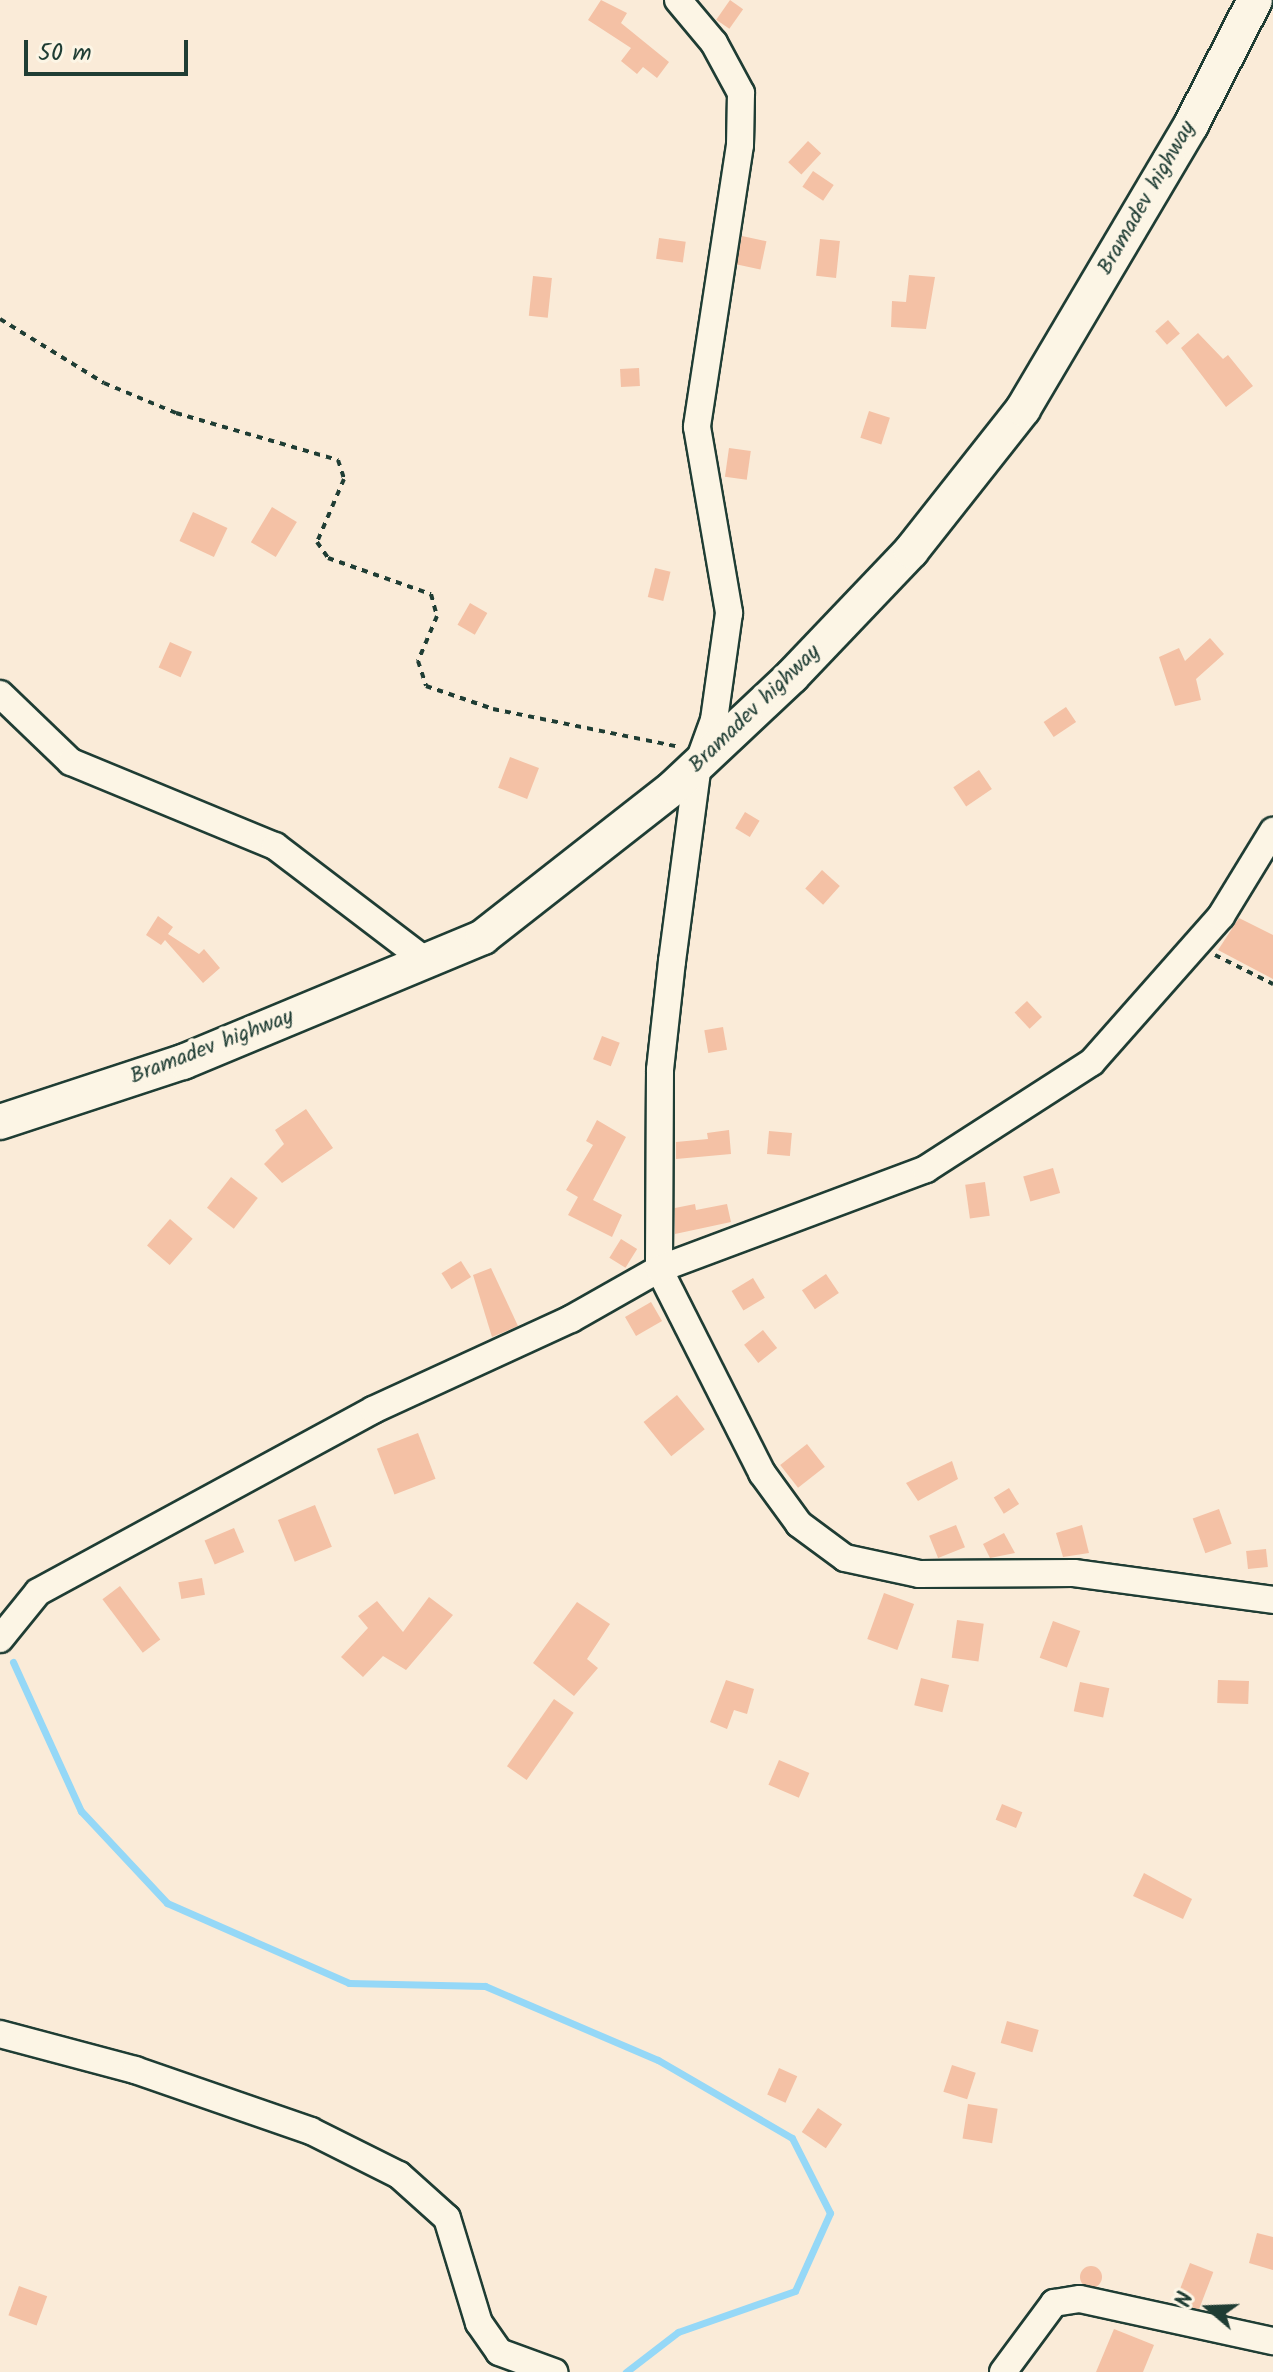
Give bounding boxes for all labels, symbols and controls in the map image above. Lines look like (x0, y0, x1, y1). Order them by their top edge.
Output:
scale bar (28, 24, 192, 74)
text: 50 m (38, 34, 92, 73)
street label: Bramadev highway (1092, 116, 1202, 280)
street label: Bramadev highway (684, 639, 826, 779)
street label: Bramadev highway (126, 1004, 298, 1090)
north arrow (1169, 2268, 1249, 2348)
text: N (1167, 2288, 1205, 2312)

